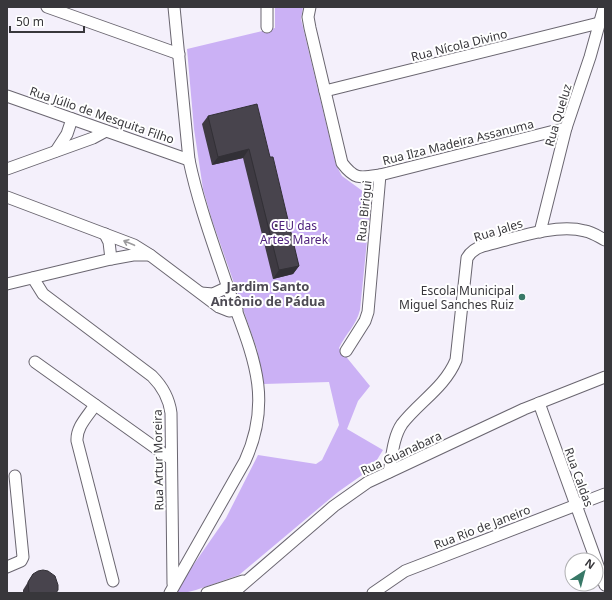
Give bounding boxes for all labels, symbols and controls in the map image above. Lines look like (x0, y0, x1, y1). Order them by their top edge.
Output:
scale bar (10, 8, 84, 34)
text: 50 m (16, 13, 44, 30)
street label: Rua Nícola Divino (409, 25, 509, 65)
street label: Rua Queluz (540, 81, 576, 148)
street label: Rua Júlio de Mesquita Filho (27, 82, 177, 148)
street label: Rua Ilza Madeira Assanuma (381, 115, 535, 169)
street label: Rua Birigui (352, 179, 376, 243)
street label: Rua Jales (471, 214, 525, 245)
park label: CEU das Artes Marek (260, 217, 329, 248)
one-way arrow (123, 239, 135, 246)
district label: Jardim Santo Antônio de Pádua (211, 277, 325, 310)
place label: Escola Municipal Miguel Sanches Ruiz (399, 282, 514, 313)
marker: Escola Municipal Miguel Sanches Ruiz (517, 292, 527, 302)
street label: Rua Artur Moreira (149, 409, 167, 511)
street label: Rua Guanabara (358, 427, 444, 479)
street label: Rua Caldas (560, 445, 598, 509)
street label: Rua Rio de Janeiro (431, 501, 533, 553)
north arrow (564, 552, 604, 592)
text: N (582, 555, 598, 572)

